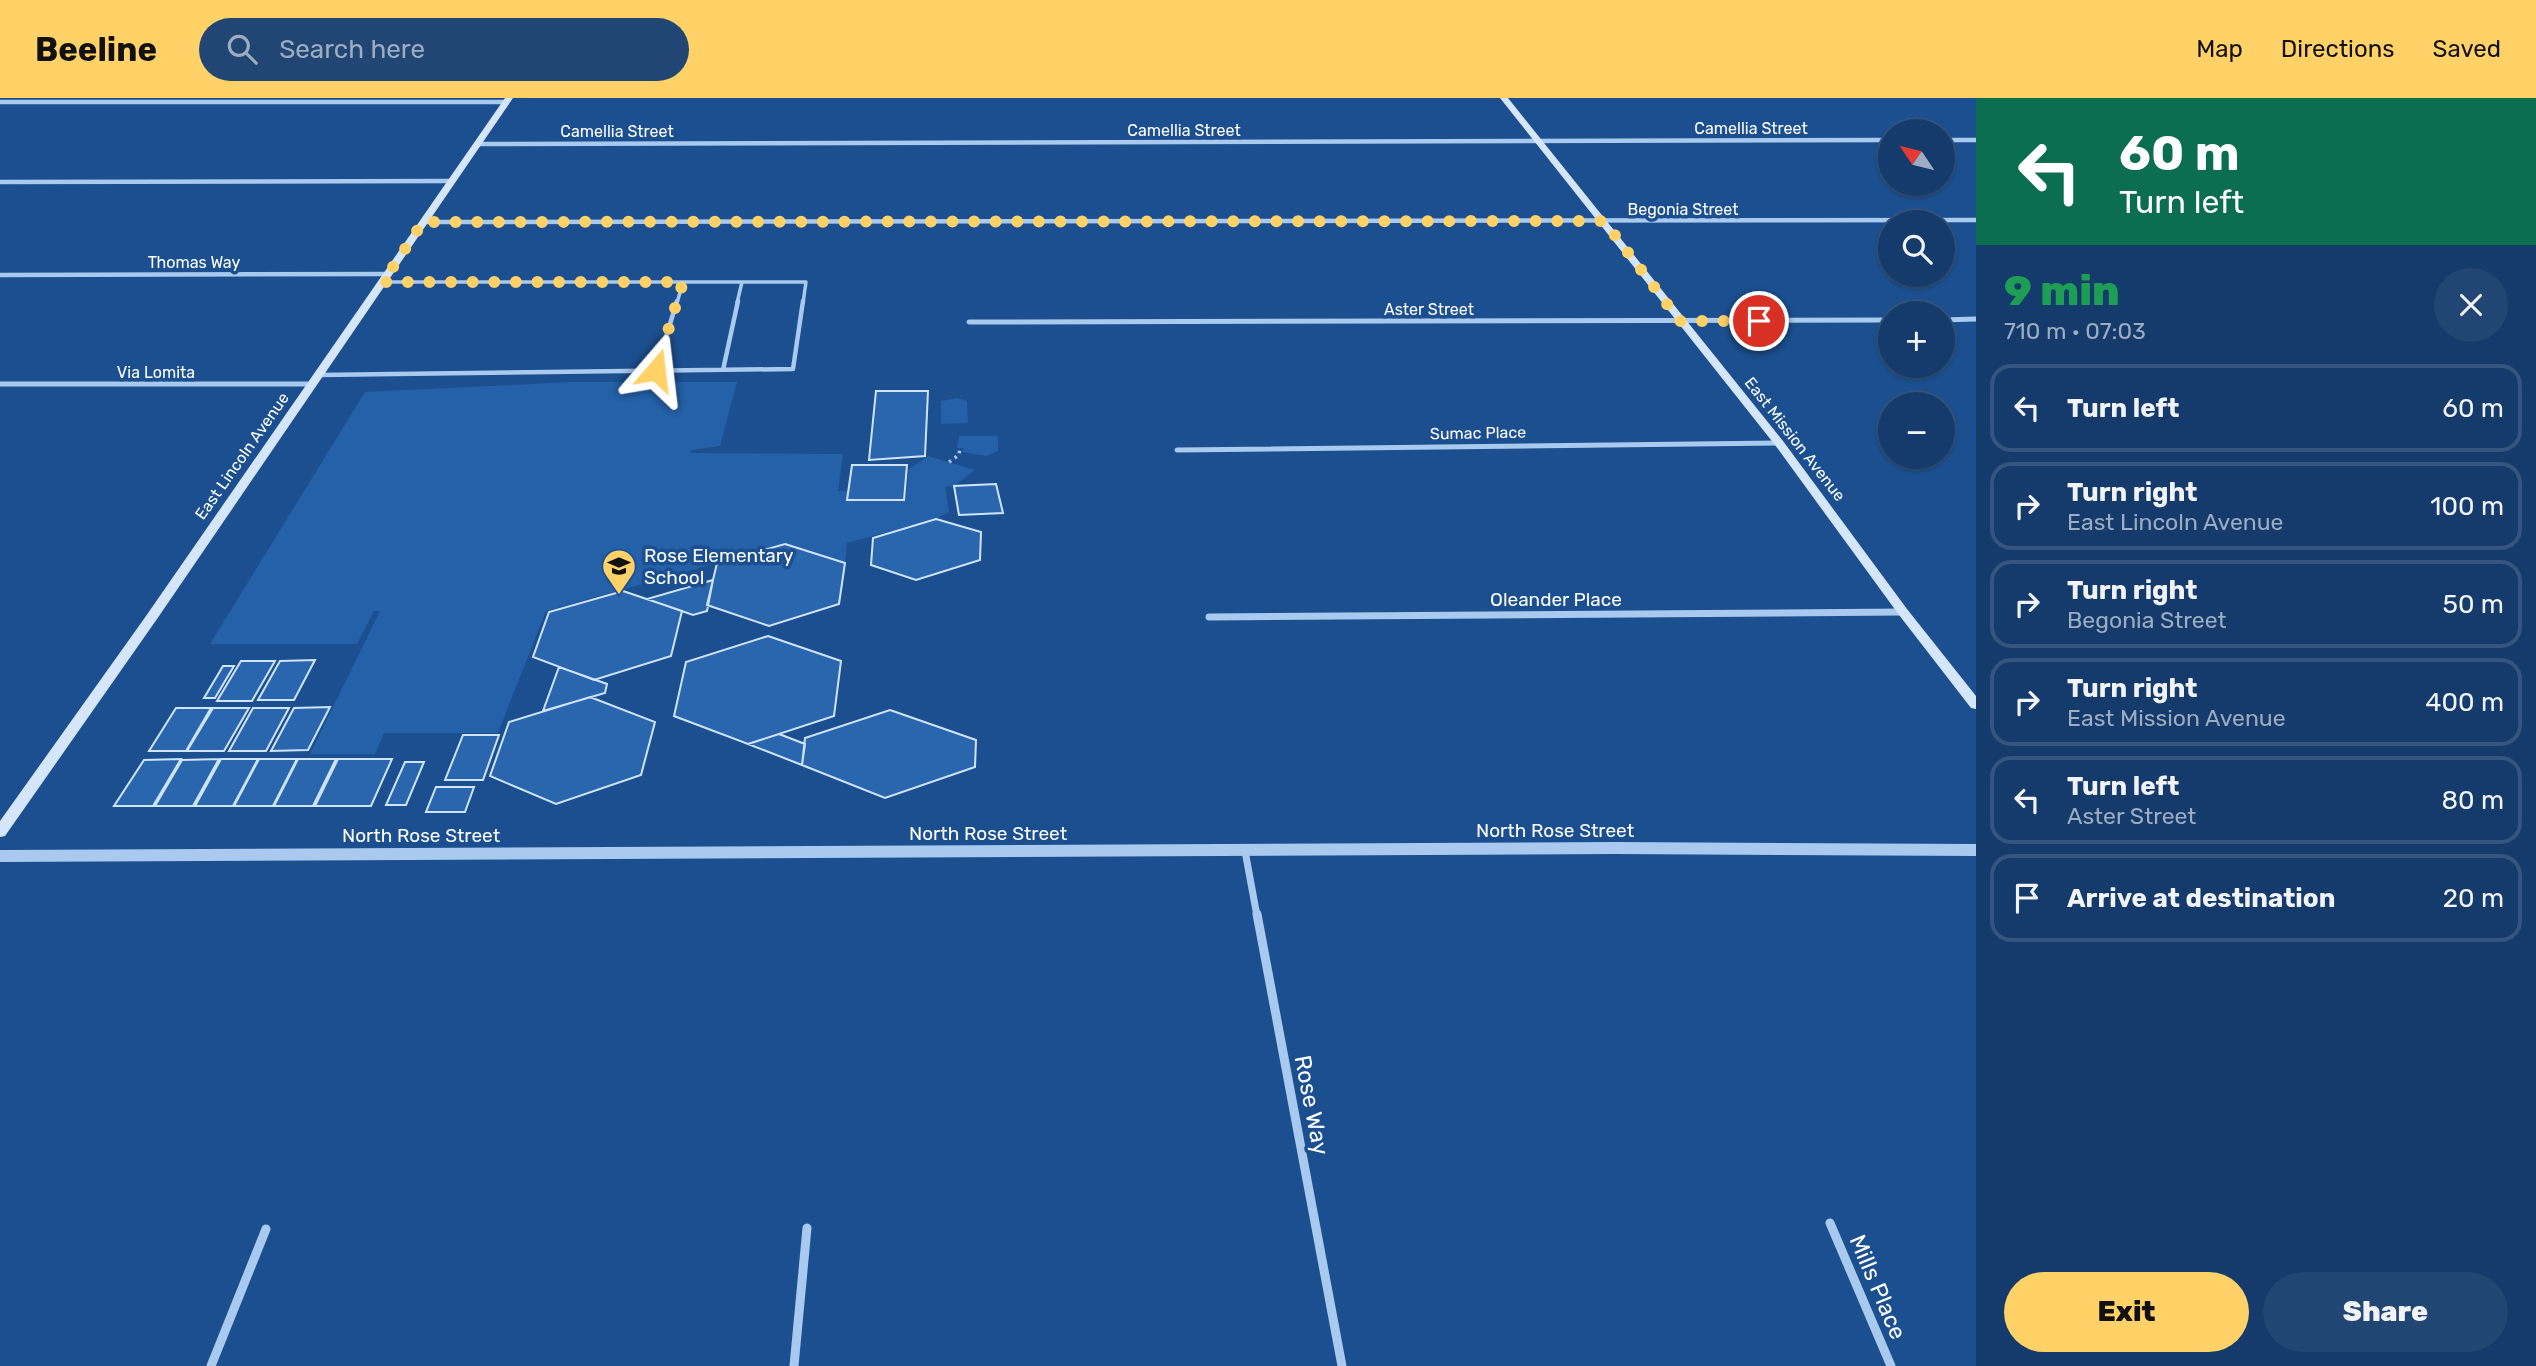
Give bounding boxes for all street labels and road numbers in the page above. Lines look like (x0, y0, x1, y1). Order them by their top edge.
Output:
street label: Camellia Street (1694, 119, 1808, 138)
street label: Camellia Street (1127, 121, 1241, 140)
street label: Camellia Street (560, 122, 674, 141)
street label: Begonia Street (1628, 200, 1738, 219)
street label: Thomas Way (148, 253, 241, 272)
street label: Aster Street (1384, 300, 1474, 319)
street label: Via Lomita (117, 363, 195, 382)
street label: East Mission Avenue (1741, 373, 1849, 505)
street label: East Lincoln Avenue (191, 389, 293, 523)
street label: Sumac Place (1430, 423, 1526, 443)
street label: Oleander Place (1490, 588, 1622, 611)
street label: North Rose Street (1476, 819, 1635, 842)
street label: North Rose Street (909, 822, 1068, 845)
street label: North Rose Street (342, 824, 501, 847)
street label: Rose Way (1289, 1053, 1335, 1158)
street label: Mills Place (1843, 1230, 1913, 1344)

